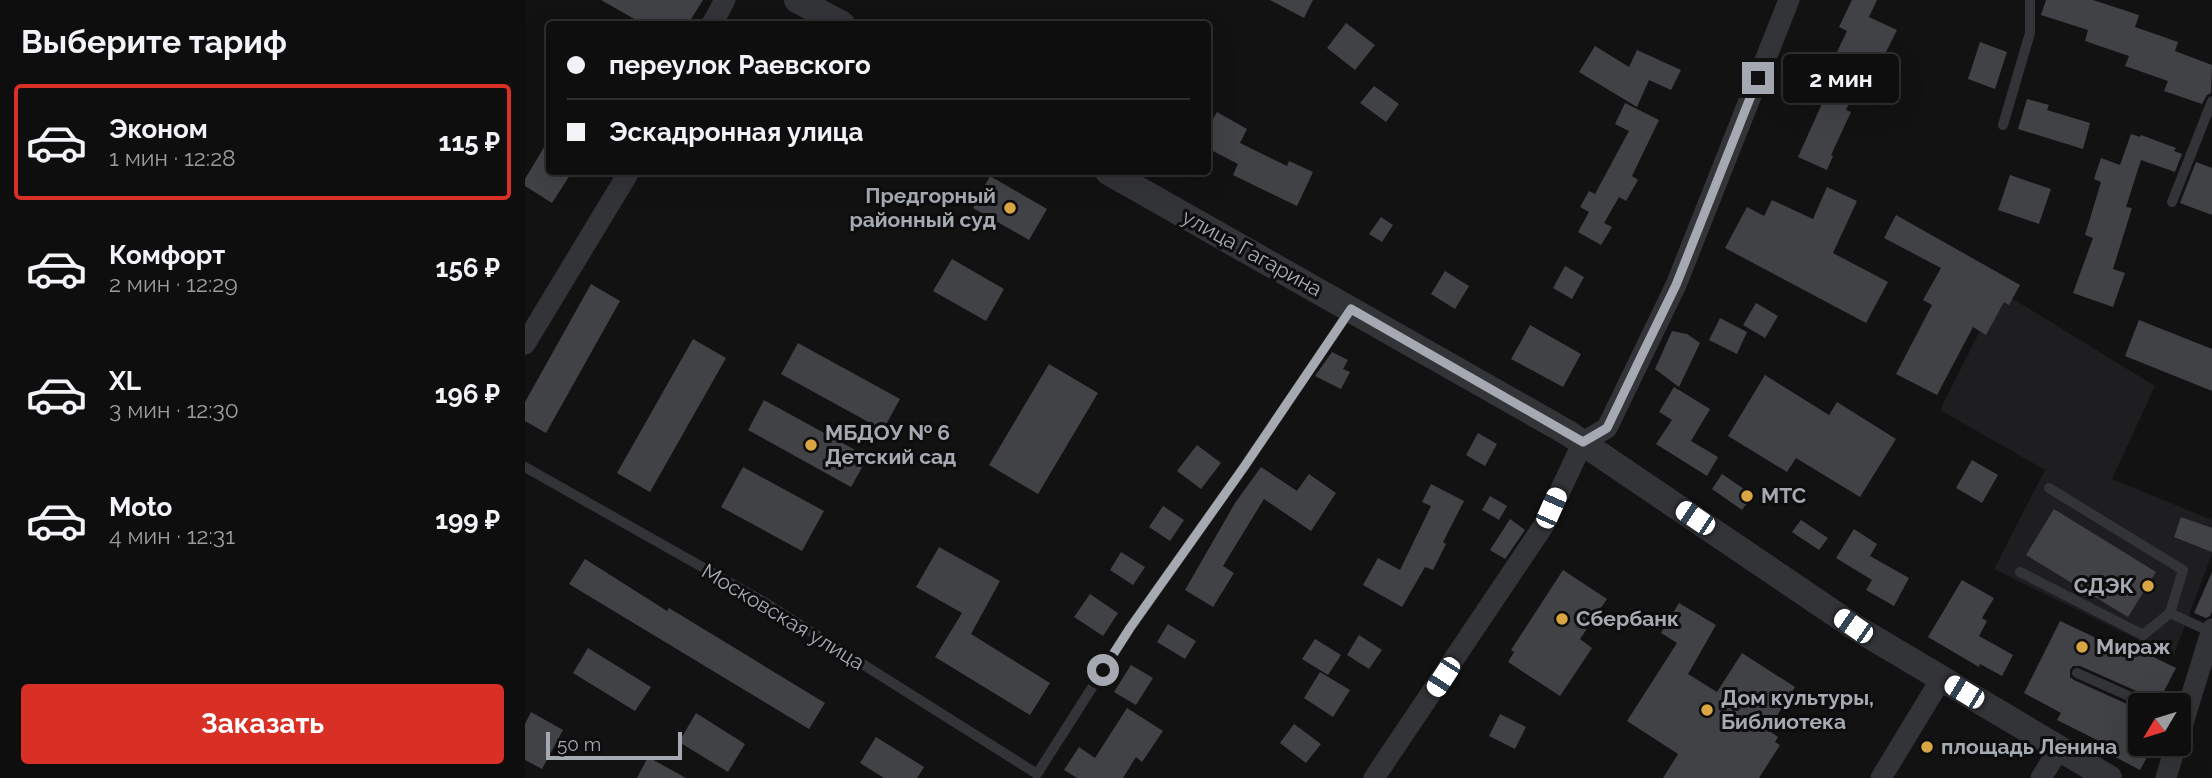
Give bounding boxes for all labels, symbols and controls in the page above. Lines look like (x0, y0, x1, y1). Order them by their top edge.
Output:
text: Выберите тариф (21, 23, 287, 60)
text: переулок Раевского (609, 50, 871, 80)
callout: 2 мин (1783, 54, 1898, 102)
route end (1742, 62, 1774, 94)
text: 2 мин (1809, 65, 1873, 92)
icon: car (25, 111, 88, 174)
text: Эконом (109, 114, 208, 144)
text: Эскадронная улица (609, 117, 863, 147)
text: 115 ₽ (439, 127, 500, 157)
text: 1 мин · 12:28 (109, 144, 236, 171)
place label: Предгорный районный суд (849, 183, 996, 232)
marker: Предгорный районный суд (1002, 200, 1018, 216)
street label: улица Гагарина (1178, 204, 1327, 301)
icon: car (25, 237, 88, 300)
text: Комфорт (109, 240, 225, 270)
text: 156 ₽ (436, 253, 500, 283)
text: 2 мин · 12:29 (109, 270, 238, 297)
icon: car (25, 363, 88, 426)
text: XL (109, 366, 141, 396)
text: 196 ₽ (435, 379, 500, 409)
text: 3 мин · 12:30 (109, 396, 239, 423)
place label: МБДОУ № 6 Детский сад (825, 420, 956, 469)
marker: МБДОУ № 6 Детский сад (803, 437, 819, 453)
place label: МТС (1761, 483, 1806, 508)
car (1533, 485, 1570, 531)
marker: МТС (1739, 488, 1755, 504)
icon: car (25, 489, 88, 552)
text: Moto (109, 492, 172, 522)
car (1672, 498, 1719, 538)
text: 199 ₽ (435, 505, 500, 535)
text: 4 мин · 12:31 (109, 522, 235, 549)
street label: Московская улица (697, 558, 869, 675)
place label: СДЭК (2074, 573, 2135, 598)
marker: СДЭК (2140, 578, 2156, 594)
car (1830, 605, 1877, 647)
place label: Сбербанк (1576, 606, 1679, 631)
marker: Сбербанк (1554, 611, 1570, 627)
place label: Мираж (2096, 634, 2170, 659)
marker: Мираж (2074, 639, 2090, 655)
route start (1087, 654, 1119, 686)
car (1423, 654, 1464, 700)
car (1941, 672, 1988, 712)
button: Заказать (21, 684, 504, 764)
place label: Дом культуры, Библиотека (1721, 685, 1874, 734)
north arrow (2128, 693, 2191, 756)
map controls (2128, 693, 2191, 756)
marker: Дом культуры, Библиотека (1699, 702, 1715, 718)
scale bar (546, 729, 683, 761)
text: 50 m (557, 733, 601, 755)
place label: площадь Ленина (1941, 734, 2117, 759)
marker: площадь Ленина (1919, 739, 1935, 755)

